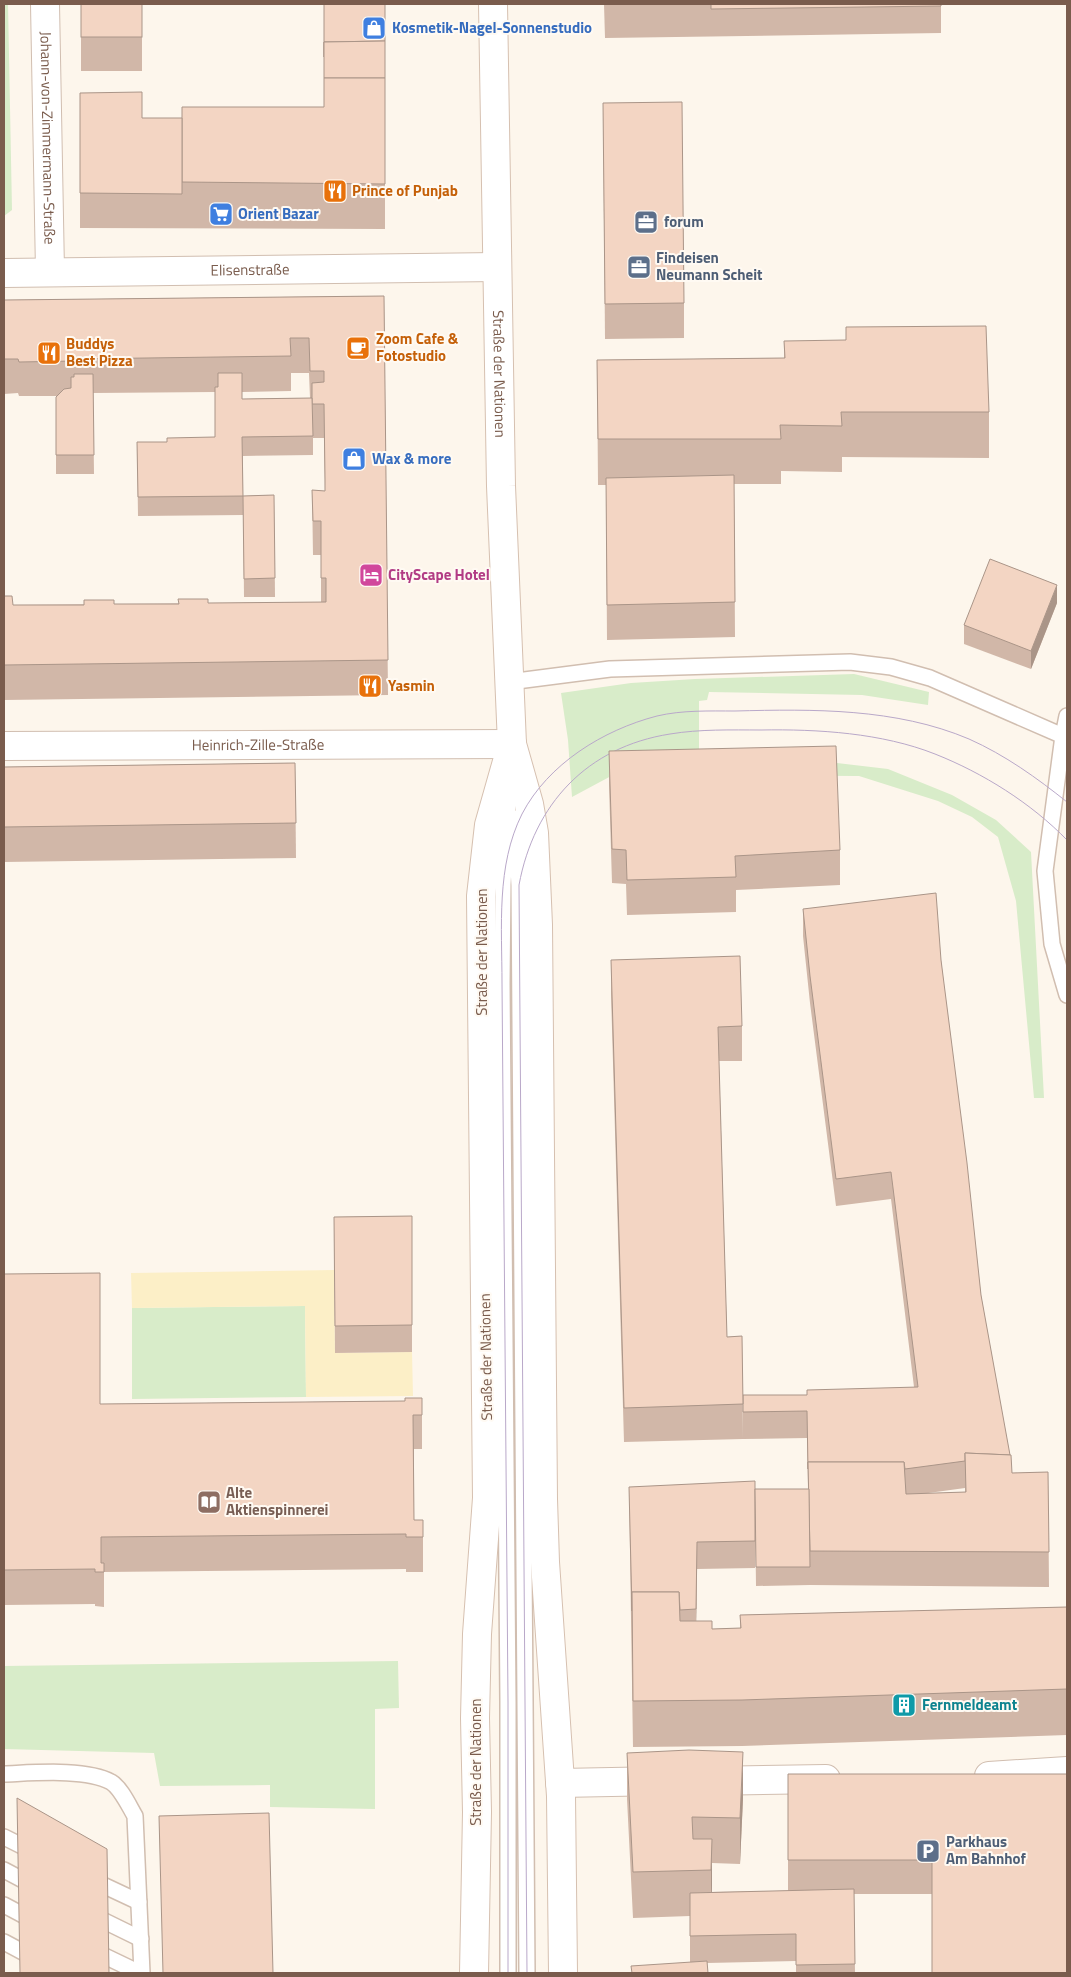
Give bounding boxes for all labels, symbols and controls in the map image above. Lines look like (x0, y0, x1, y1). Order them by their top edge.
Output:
shop icon: Kosmetik-Nagel-Sonnenstudio (361, 15, 387, 41)
place label: Kosmetik-Nagel-Sonnenstudio (392, 16, 592, 39)
street label: Johann-von-Zimmermann-Straße (35, 31, 62, 245)
restaurant icon: Prince of Punjab (322, 178, 348, 204)
place label: Prince of Punjab (352, 179, 458, 202)
supermarket icon: Orient Bazar (208, 201, 234, 227)
place label: Orient Bazar (238, 202, 319, 225)
office icon: forum (633, 209, 659, 235)
place label: forum (664, 210, 704, 233)
place label: Findeisen Neumann Scheit (656, 246, 763, 286)
office icon: Findeisen Neumann Scheit (626, 254, 652, 280)
street label: Elisenstraße (210, 258, 290, 281)
street label: Straße der Nationen (487, 310, 512, 438)
place label: Zoom Cafe & Fotostudio (376, 327, 459, 367)
place label: Buddys Best Pizza (66, 332, 133, 372)
cafe icon: Zoom Cafe & Fotostudio (345, 335, 371, 361)
restaurant icon: Buddys Best Pizza (36, 340, 62, 366)
shop icon: Wax & more (341, 446, 367, 472)
place label: Wax & more (372, 447, 452, 470)
hotel icon: CityScape Hotel (358, 562, 384, 588)
place label: CityScape Hotel (388, 563, 490, 586)
restaurant icon: Yasmin (357, 673, 383, 699)
place label: Yasmin (388, 674, 435, 697)
street label: Heinrich-Zille-Straße (192, 733, 324, 756)
street label: Straße der Nationen (470, 888, 493, 1016)
street label: Straße der Nationen (473, 1293, 498, 1421)
place label: Alte Aktienspinnerei (226, 1481, 328, 1521)
library icon: Alte Aktienspinnerei (196, 1489, 222, 1515)
building icon: Fernmeldeamt (891, 1692, 917, 1718)
place label: Fernmeldeamt (922, 1693, 1018, 1716)
street label: Straße der Nationen (464, 1698, 487, 1826)
place label: Parkhaus Am Bahnhof (946, 1830, 1027, 1870)
parking icon: Parkhaus Am Bahnhof (915, 1838, 941, 1864)

